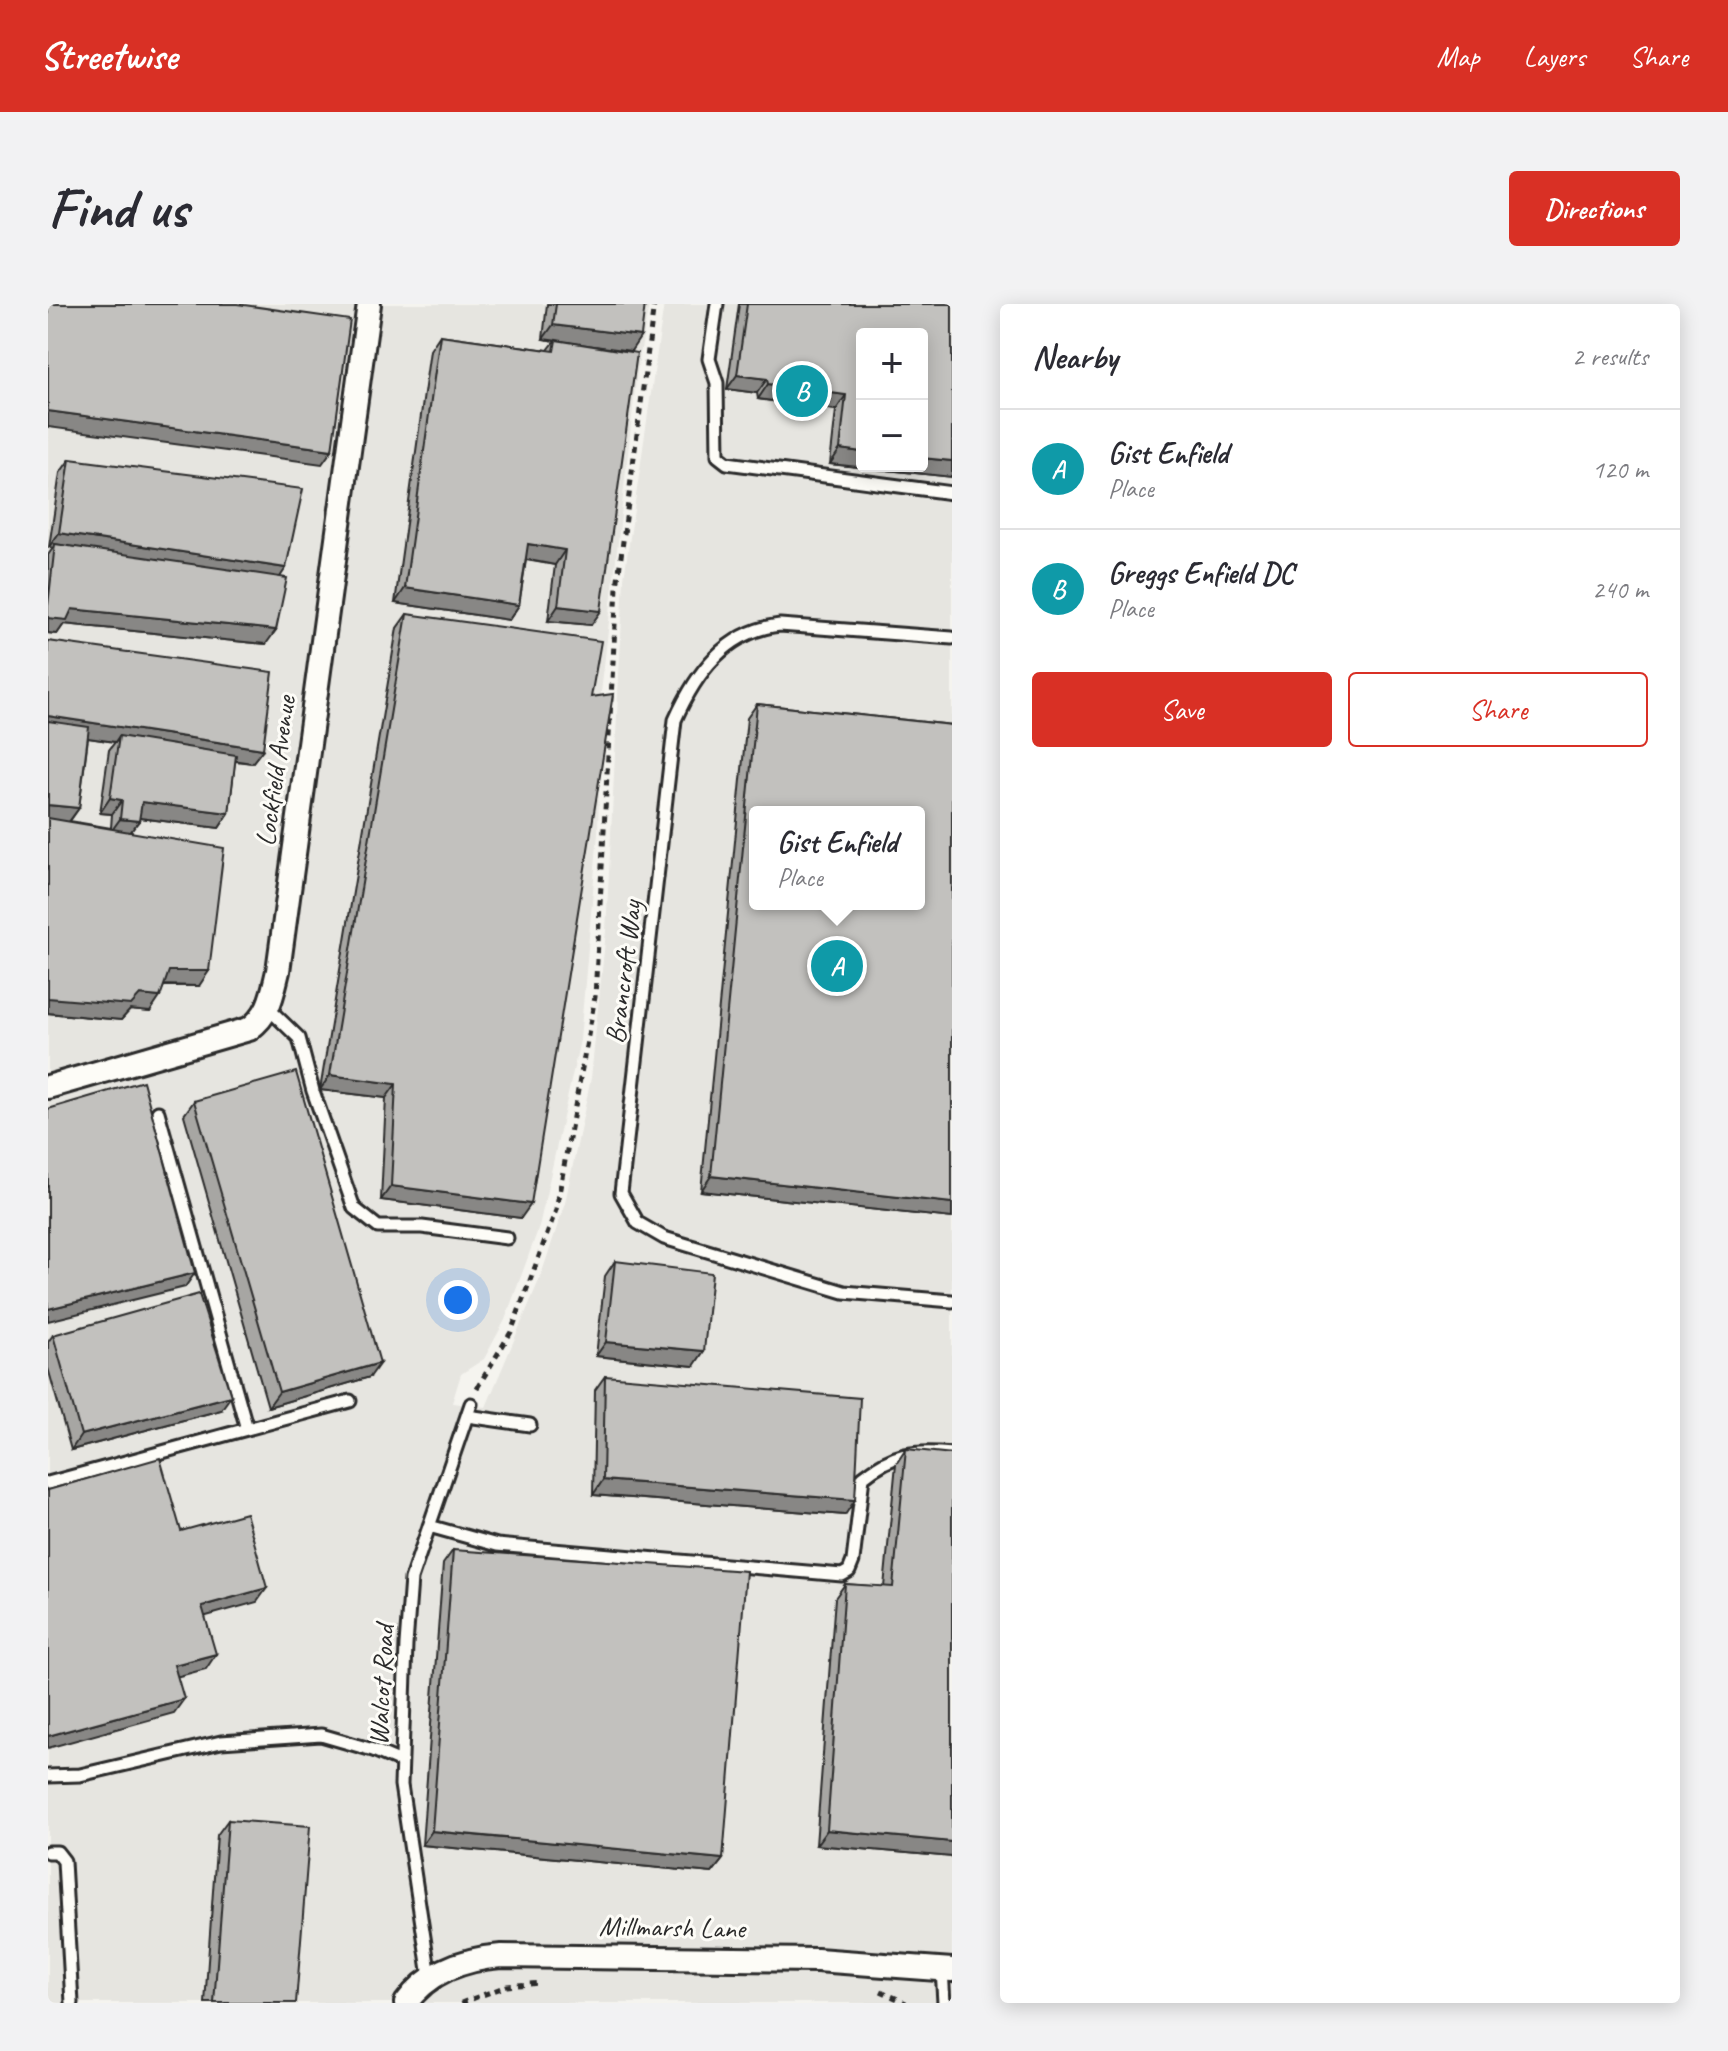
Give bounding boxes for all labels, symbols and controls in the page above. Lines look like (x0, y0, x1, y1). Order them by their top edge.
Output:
text: Streetwise (40, 33, 177, 80)
text: Map (1437, 39, 1480, 74)
text: Layers (1524, 39, 1585, 74)
text: Share (1629, 39, 1688, 74)
button: Directions (1509, 171, 1680, 246)
text: Find us (48, 173, 188, 244)
map controls (856, 328, 928, 472)
button: + (856, 328, 928, 400)
text: Nearby (1032, 335, 1118, 378)
text: 2 results (1572, 340, 1648, 373)
pin: B (776, 361, 828, 421)
button: − (856, 400, 928, 472)
text: Gist Enfield (1108, 434, 1228, 472)
text: A (1051, 453, 1065, 486)
text: 120 m (1592, 453, 1648, 486)
text: Place (1108, 472, 1154, 505)
text: Greggs Enfield DC (1108, 554, 1294, 592)
text: B (1051, 573, 1065, 606)
text: 240 m (1592, 573, 1648, 606)
text: Place (1108, 592, 1154, 625)
button: Save (1032, 672, 1332, 747)
button: Share (1348, 672, 1648, 747)
street label: Lockfield Avenue (247, 692, 303, 848)
popup (749, 806, 925, 910)
text: Gist Enfield (777, 823, 897, 861)
text: Place (777, 861, 823, 894)
street label: Brancroft Way (597, 896, 649, 1046)
pin: A (811, 936, 863, 996)
your location (438, 1280, 478, 1320)
street label: Walcot Road (360, 1620, 402, 1746)
street label: Millmarsh Lane (599, 1908, 747, 1946)

